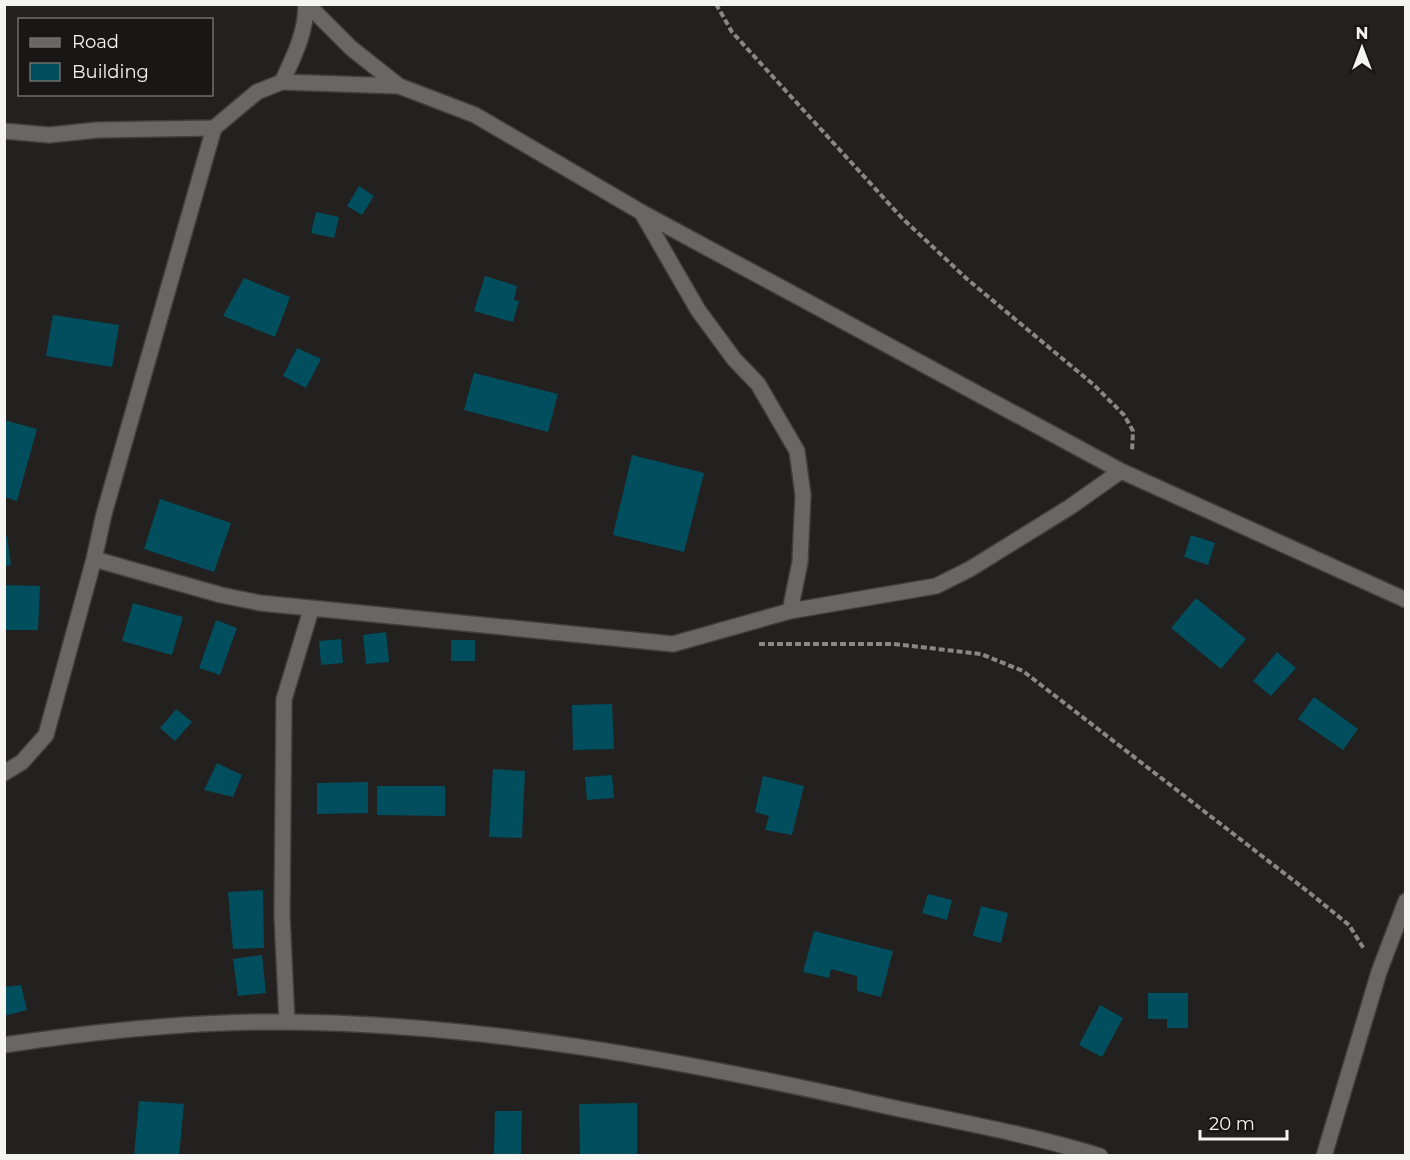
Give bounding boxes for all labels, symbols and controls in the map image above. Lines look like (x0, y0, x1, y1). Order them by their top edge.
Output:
legend (18, 18, 213, 96)
north arrow (1332, 18, 1392, 78)
text: N (1356, 24, 1368, 43)
text: Road (72, 31, 119, 53)
text: Building (72, 61, 149, 83)
scale bar (1200, 1103, 1287, 1141)
text: 20 m (1209, 1113, 1255, 1135)

